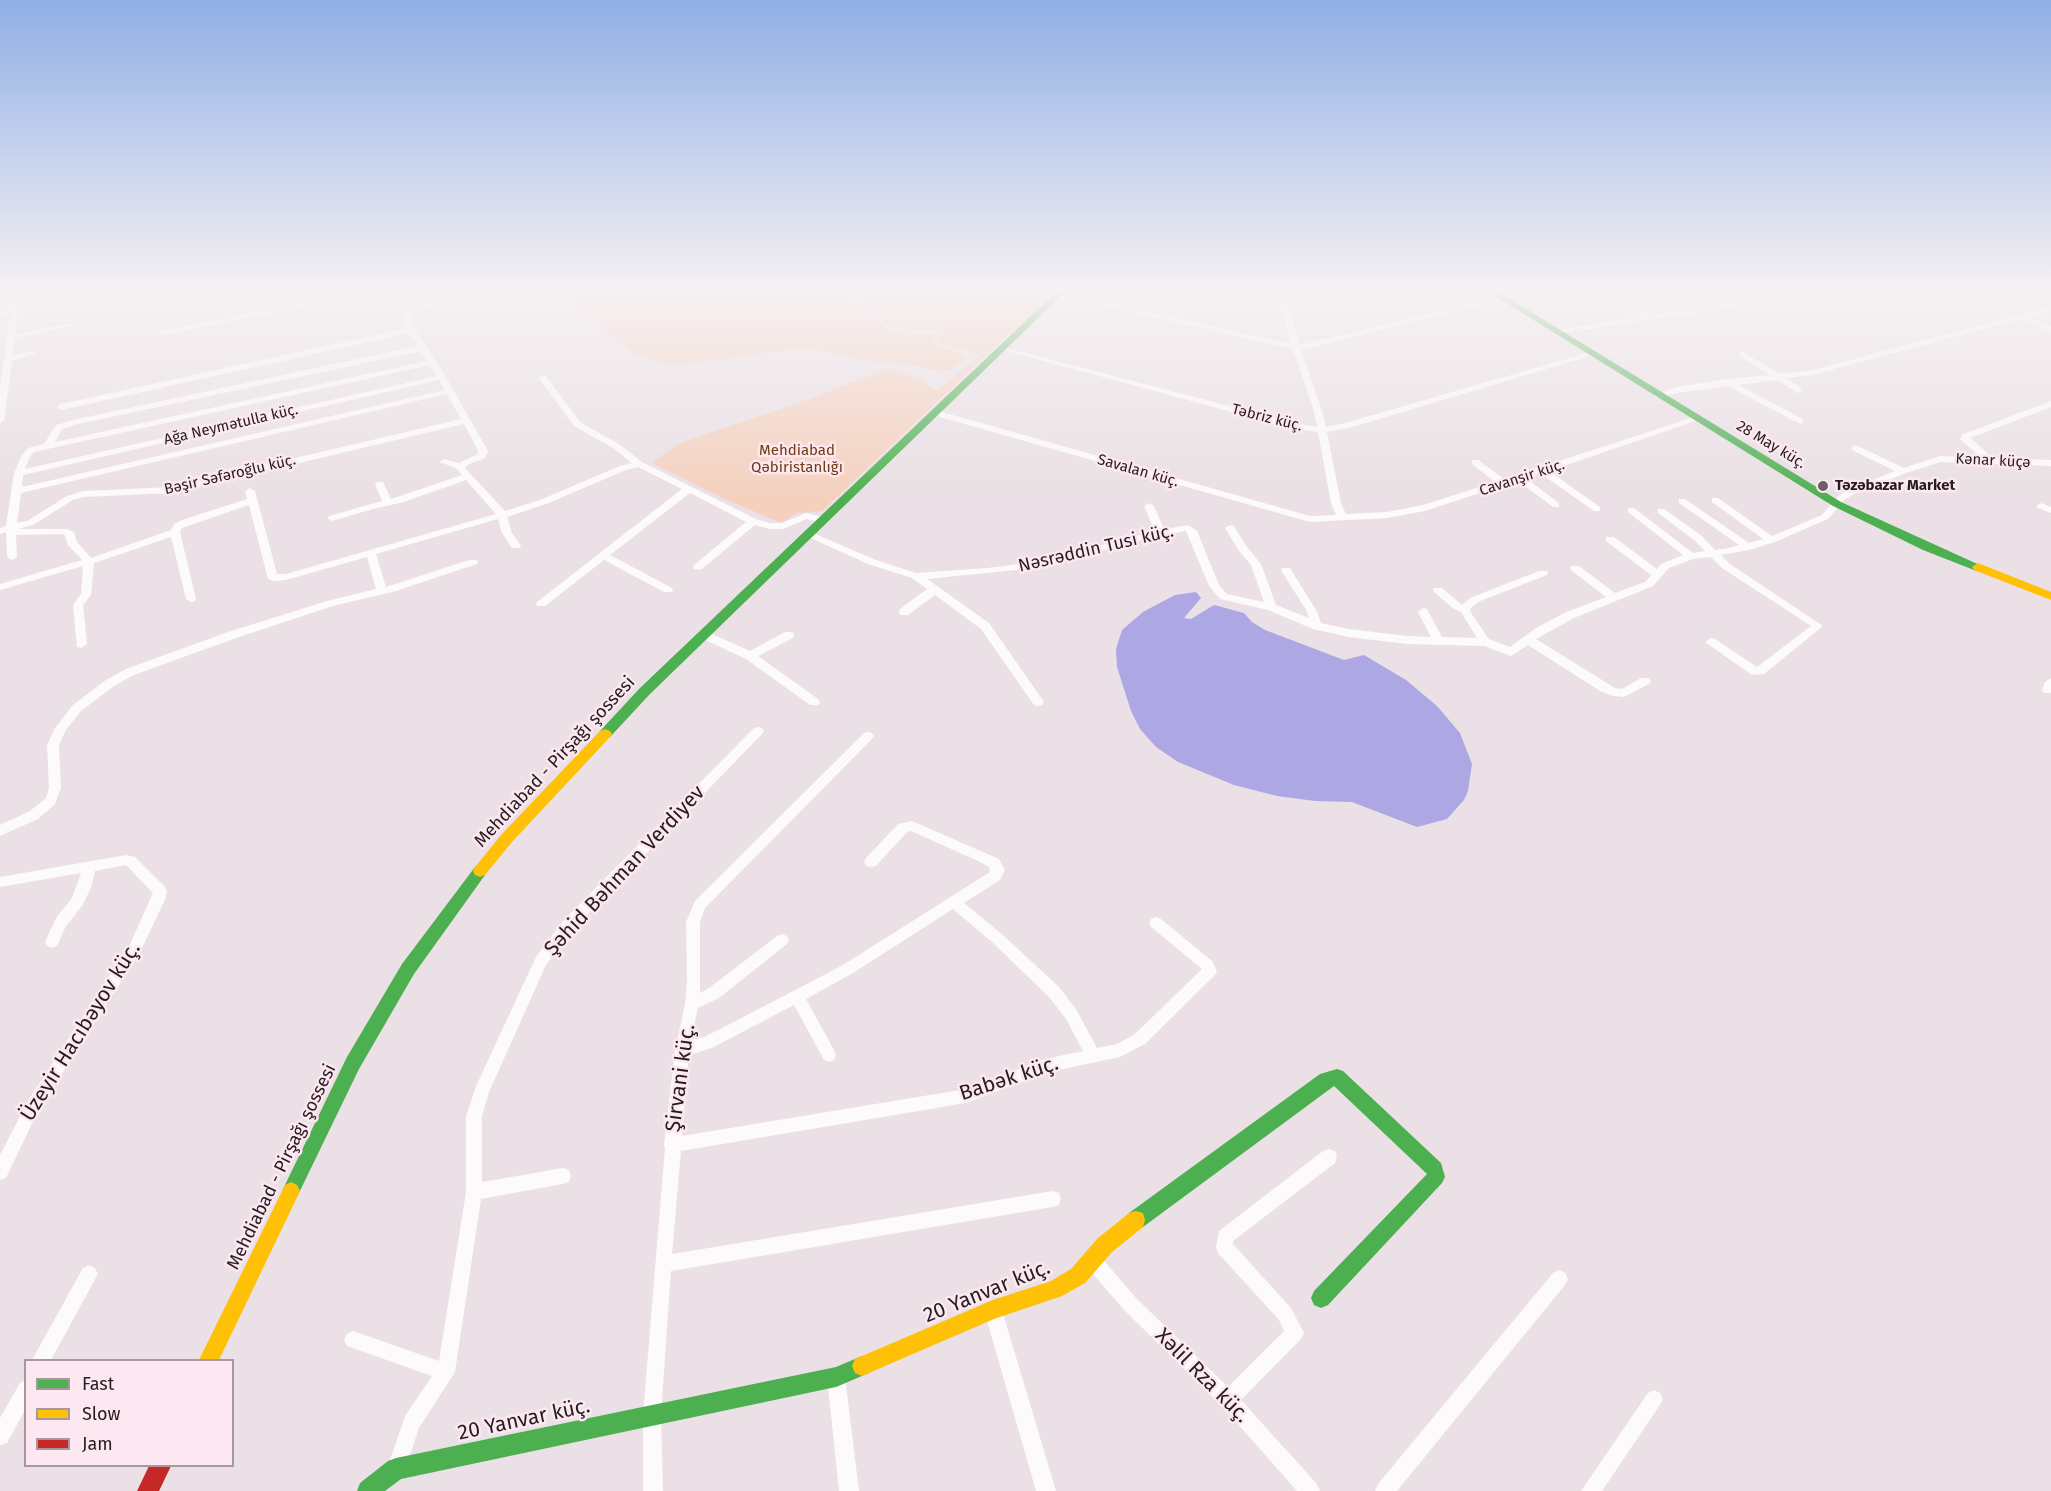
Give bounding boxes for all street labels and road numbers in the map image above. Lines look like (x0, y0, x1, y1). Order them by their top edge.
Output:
street label: Ağa Neymətulla küç. (162, 401, 300, 449)
street label: Təbriz küç. (1230, 401, 1304, 435)
street label: 28 May küç. (1733, 417, 1809, 473)
street label: Kənar küçə (1955, 450, 2031, 472)
street label: Bəşir Səfəroğlu küç. (163, 451, 297, 499)
street label: Savalan küç. (1095, 451, 1181, 491)
street label: Cavanşir küç. (1477, 456, 1567, 500)
street label: Nəsrəddin Tusi küç. (1016, 521, 1176, 577)
street label: Mehdiabad - Pirşağı şossesi (470, 672, 640, 852)
street label: Şəhid Bəhman Verdiyev (539, 781, 711, 961)
street label: Üzeyir Hacıbəyov küç. (16, 938, 146, 1126)
street label: Şirvani küç. (661, 1022, 701, 1134)
street label: Babək küç. (956, 1051, 1062, 1107)
street label: Mehdiabad - Pirşağı şossesi (223, 1061, 341, 1273)
street label: 20 Yanvar küç. (920, 1255, 1054, 1329)
street label: Xəlil Rza küç. (1150, 1324, 1254, 1428)
street label: 20 Yanvar küç. (456, 1394, 592, 1446)

